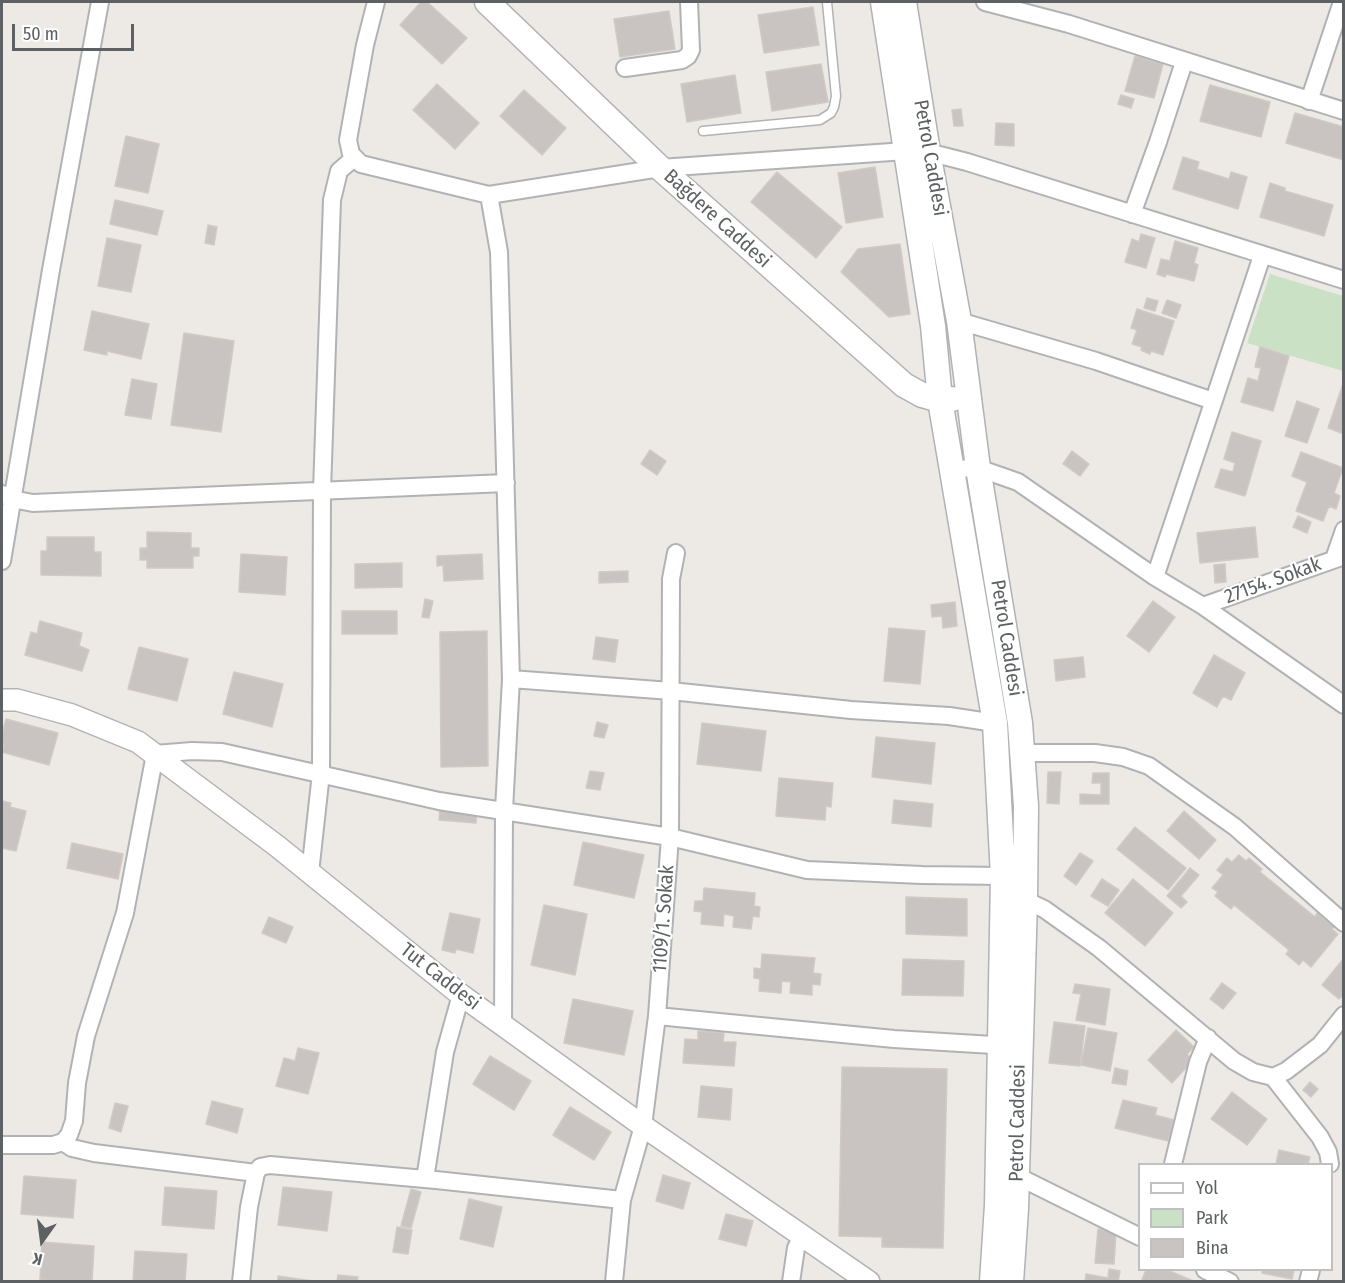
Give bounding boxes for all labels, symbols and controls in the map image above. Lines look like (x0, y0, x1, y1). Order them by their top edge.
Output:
scale bar (15, 12, 136, 50)
text: 50 m (23, 23, 59, 45)
street label: Petrol Caddesi (908, 98, 952, 218)
street label: Bağdere Caddesi (658, 165, 776, 273)
street label: 27154. Sokak (1222, 553, 1324, 609)
street label: Petrol Caddesi (985, 578, 1027, 698)
street label: 1109/1. Sokak (648, 864, 680, 974)
street label: Tut Caddesi (395, 938, 485, 1016)
street label: Petrol Caddesi (1005, 1064, 1031, 1182)
legend (1138, 1163, 1333, 1271)
text: Yol (1196, 1177, 1218, 1199)
text: Park (1196, 1207, 1228, 1229)
north arrow (12, 1211, 72, 1271)
text: Bina (1196, 1237, 1229, 1259)
text: K (31, 1249, 44, 1269)

